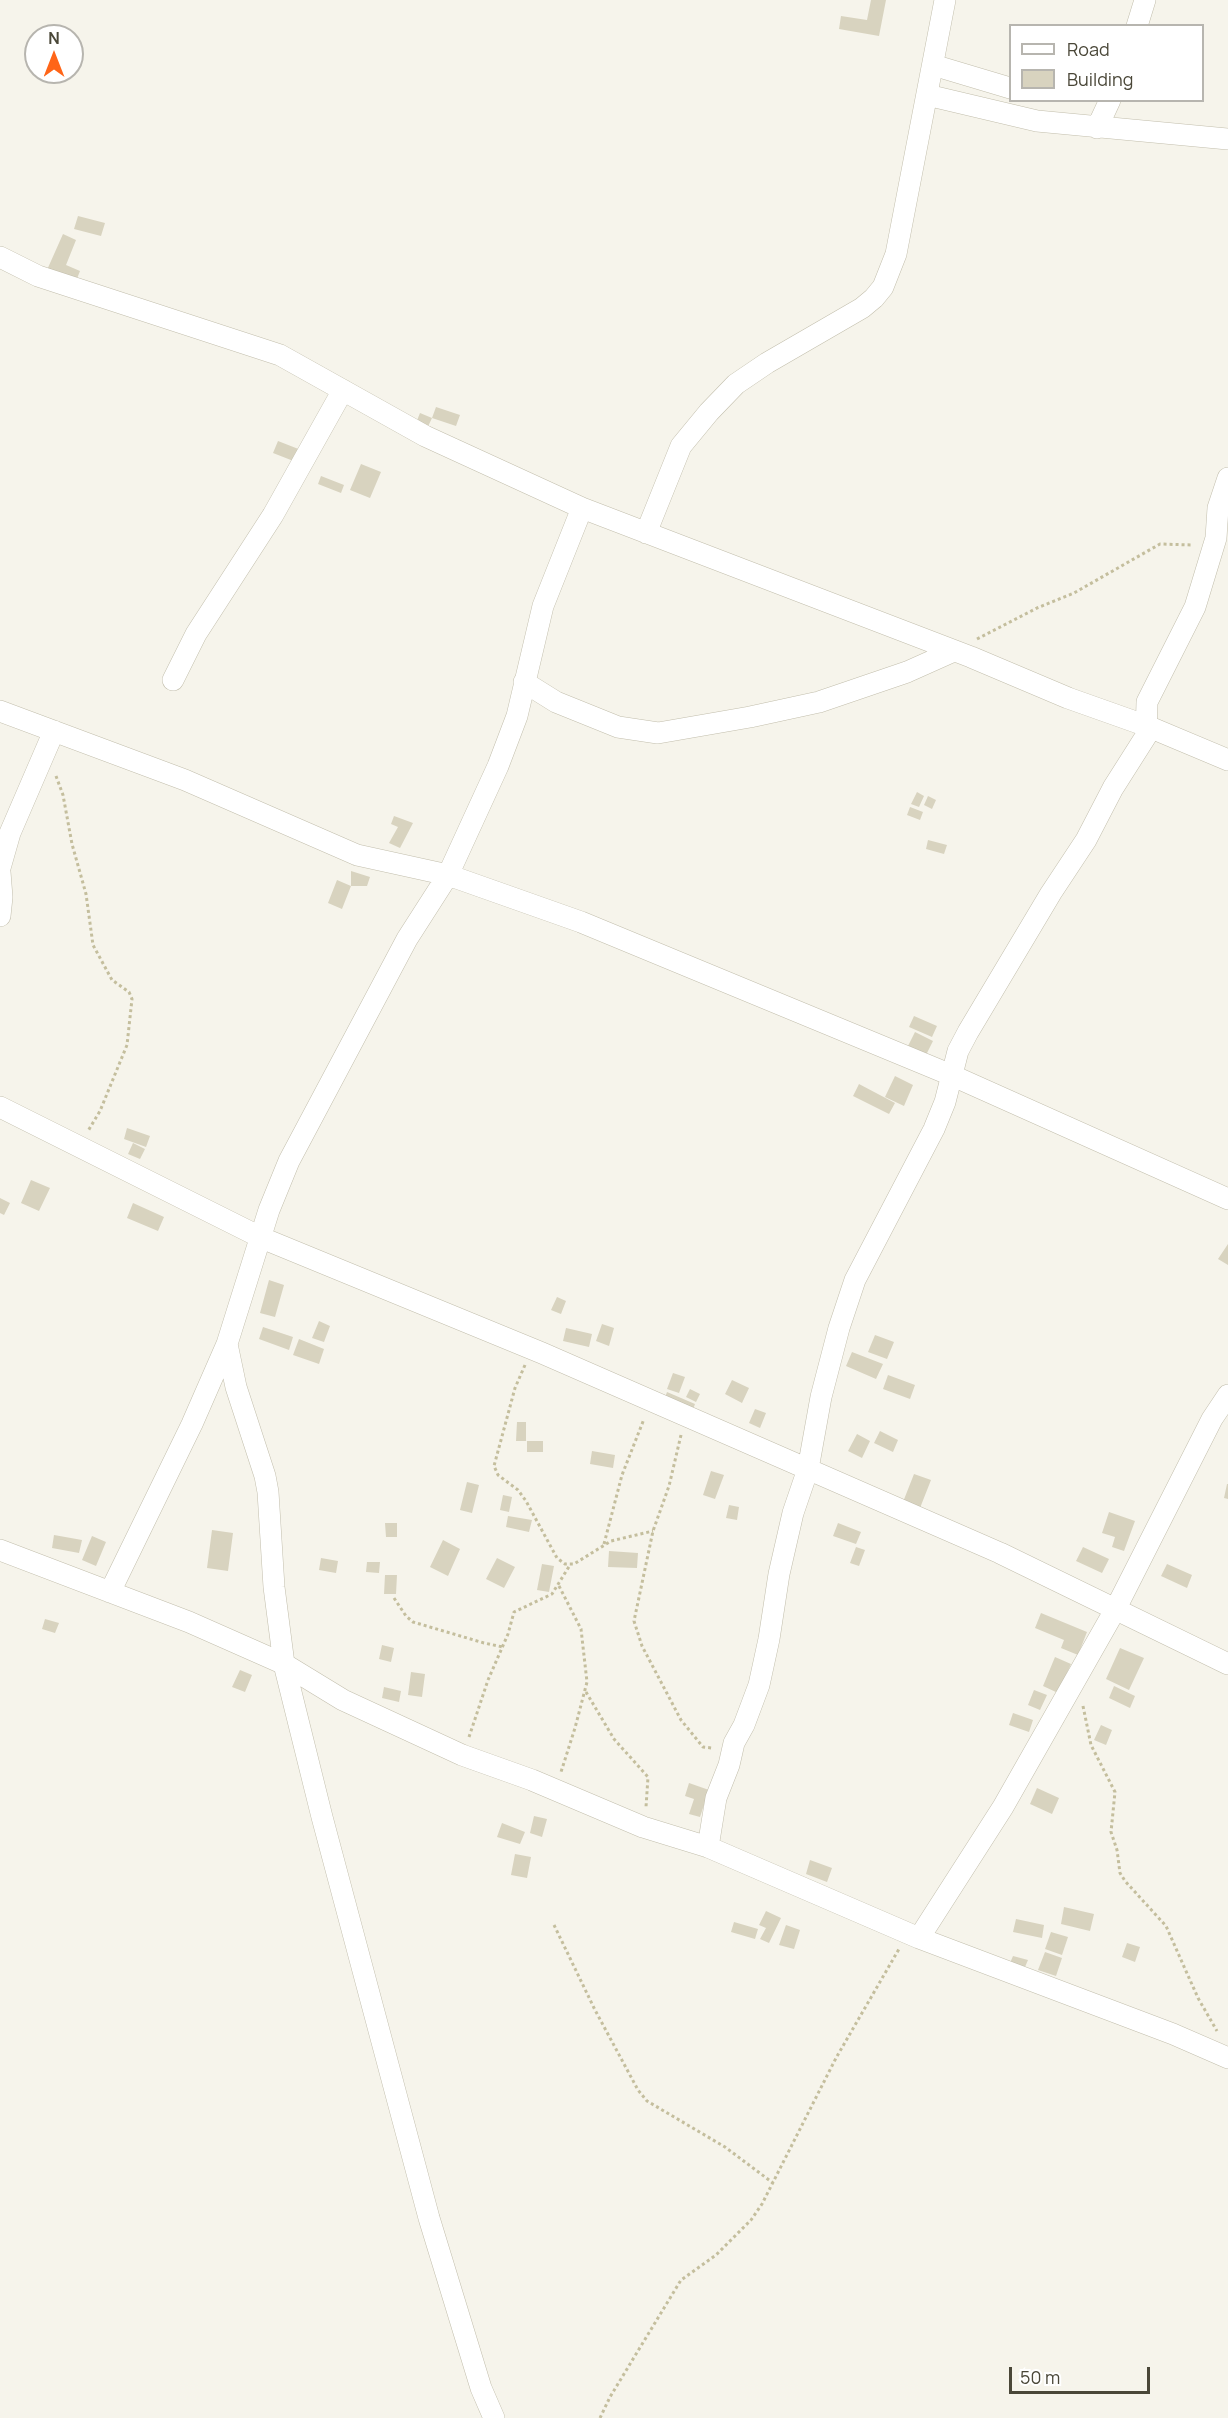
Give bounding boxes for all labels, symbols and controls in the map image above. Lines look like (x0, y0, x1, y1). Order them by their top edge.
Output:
north arrow (24, 24, 84, 84)
legend (1009, 24, 1204, 102)
text: N (48, 27, 60, 49)
text: Road (1067, 37, 1110, 61)
text: Building (1067, 67, 1133, 91)
scale bar (1012, 2355, 1153, 2393)
text: 50 m (1020, 2365, 1060, 2389)

